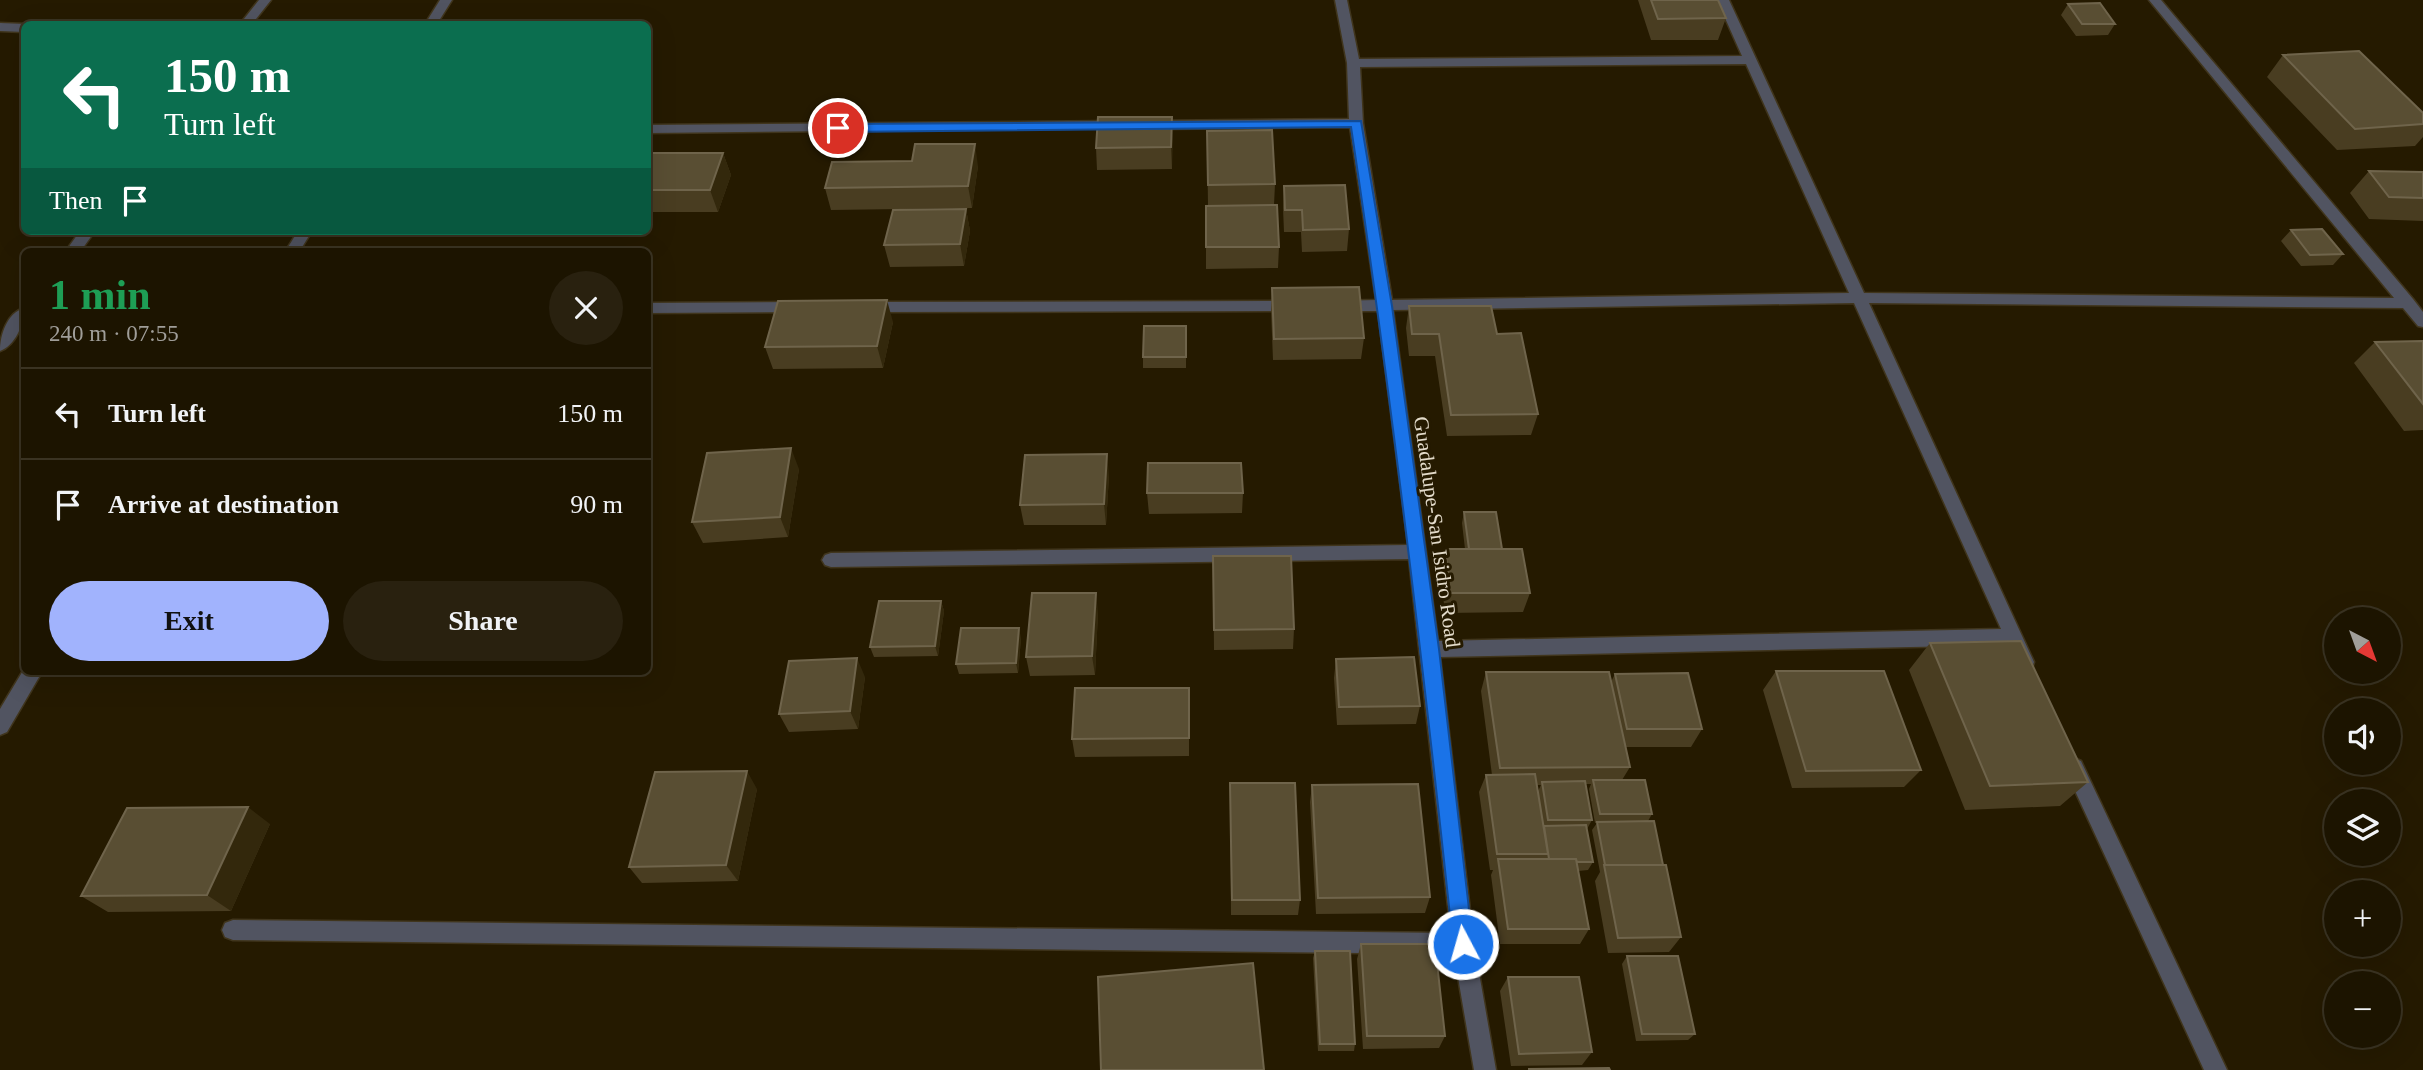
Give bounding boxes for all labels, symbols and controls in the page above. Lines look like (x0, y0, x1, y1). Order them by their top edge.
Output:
text: 150 m (164, 48, 291, 103)
icon: left (49, 49, 140, 140)
pin (808, 98, 868, 158)
text: Turn left (164, 106, 276, 142)
icon: arrive (819, 109, 857, 147)
icon: arrive (116, 182, 154, 220)
text: Then (49, 186, 102, 215)
button: close (549, 271, 623, 345)
text: 1 min (49, 272, 151, 318)
text: 240 m · 07:55 (49, 321, 179, 346)
icon: left (49, 395, 87, 433)
text: Turn left (108, 399, 206, 428)
text: 150 m (557, 399, 623, 428)
street label: Guadalupe-San Isidro Road (1409, 415, 1465, 650)
icon: arrive (49, 486, 87, 524)
text: Arrive at destination (108, 490, 339, 519)
text: 90 m (570, 490, 623, 519)
button: Exit (49, 581, 329, 661)
button: Share (343, 581, 623, 661)
north arrow (2324, 607, 2401, 684)
map controls (2324, 607, 2401, 1048)
button: sound (2324, 698, 2401, 775)
button: layers (2324, 789, 2401, 866)
button: + (2324, 880, 2401, 957)
position arrow (1426, 907, 1500, 981)
button: − (2324, 971, 2401, 1048)

